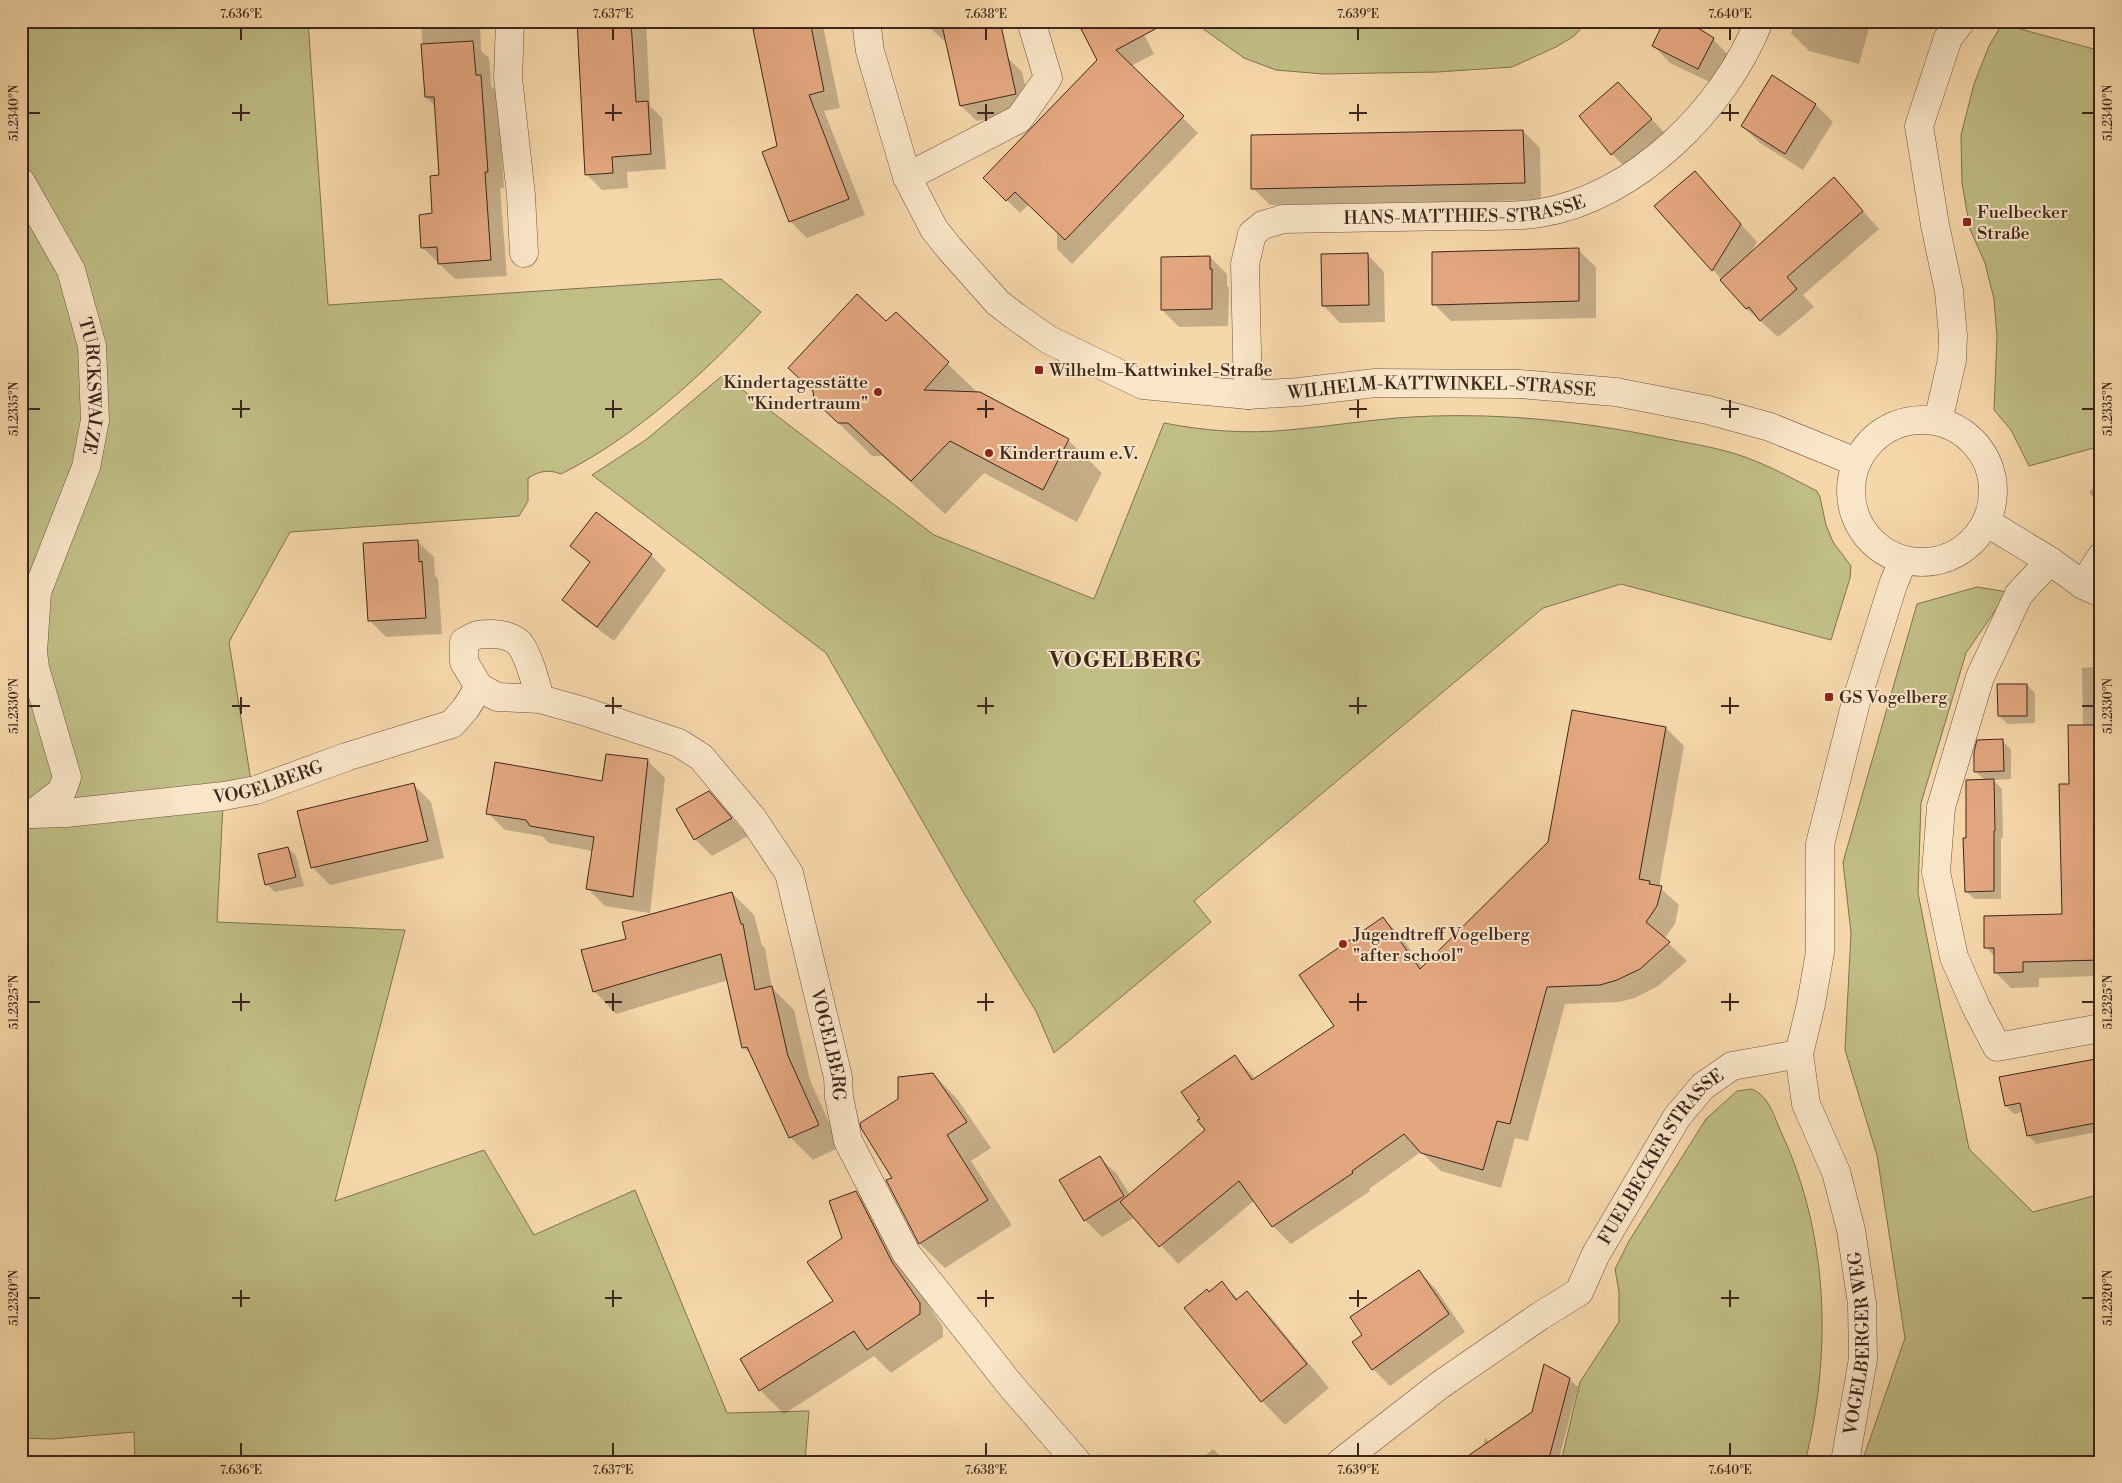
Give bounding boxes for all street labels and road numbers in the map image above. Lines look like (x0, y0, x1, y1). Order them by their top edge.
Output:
street label: HANS-MATTHIES-STRASSE (1343, 190, 1589, 230)
street label: TURCKSWALZE (73, 315, 106, 456)
street label: WILHELM-KATTWINKEL-STRASSE (1286, 372, 1597, 405)
street label: VOGELBERG (211, 755, 327, 809)
street label: VOGELBERG (805, 986, 850, 1102)
street label: FUELBECKER STRASSE (1593, 1064, 1729, 1249)
street label: VOGELBERGER WEG (1839, 1249, 1875, 1438)

